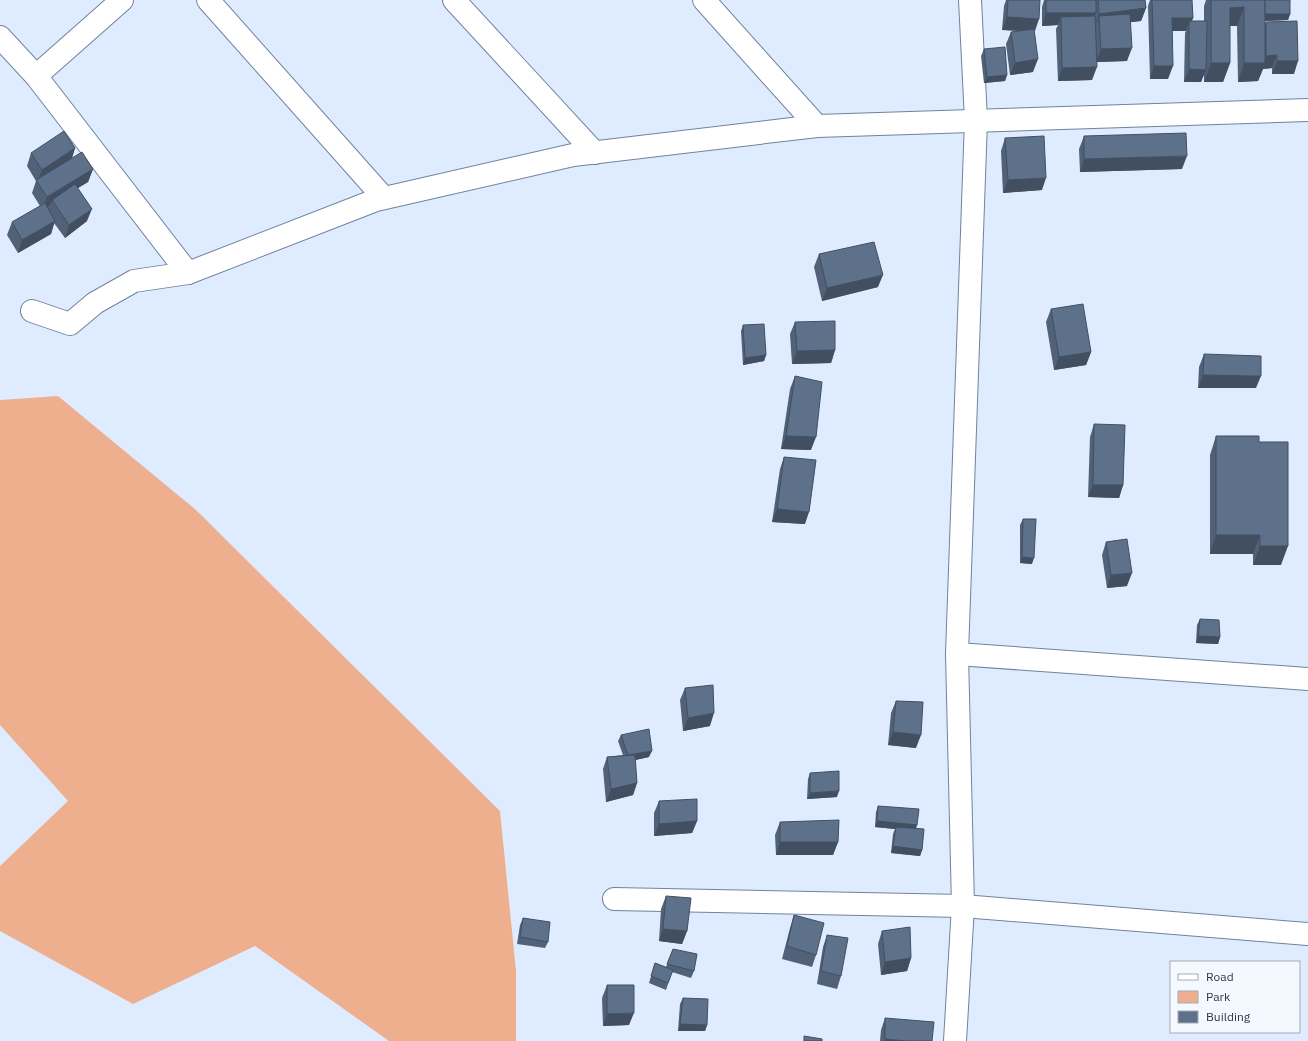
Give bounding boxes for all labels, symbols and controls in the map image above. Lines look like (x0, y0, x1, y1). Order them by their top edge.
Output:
legend (1170, 961, 1300, 1033)
text: Road (1206, 969, 1234, 984)
text: Park (1206, 989, 1231, 1004)
text: Building (1206, 1009, 1251, 1024)

